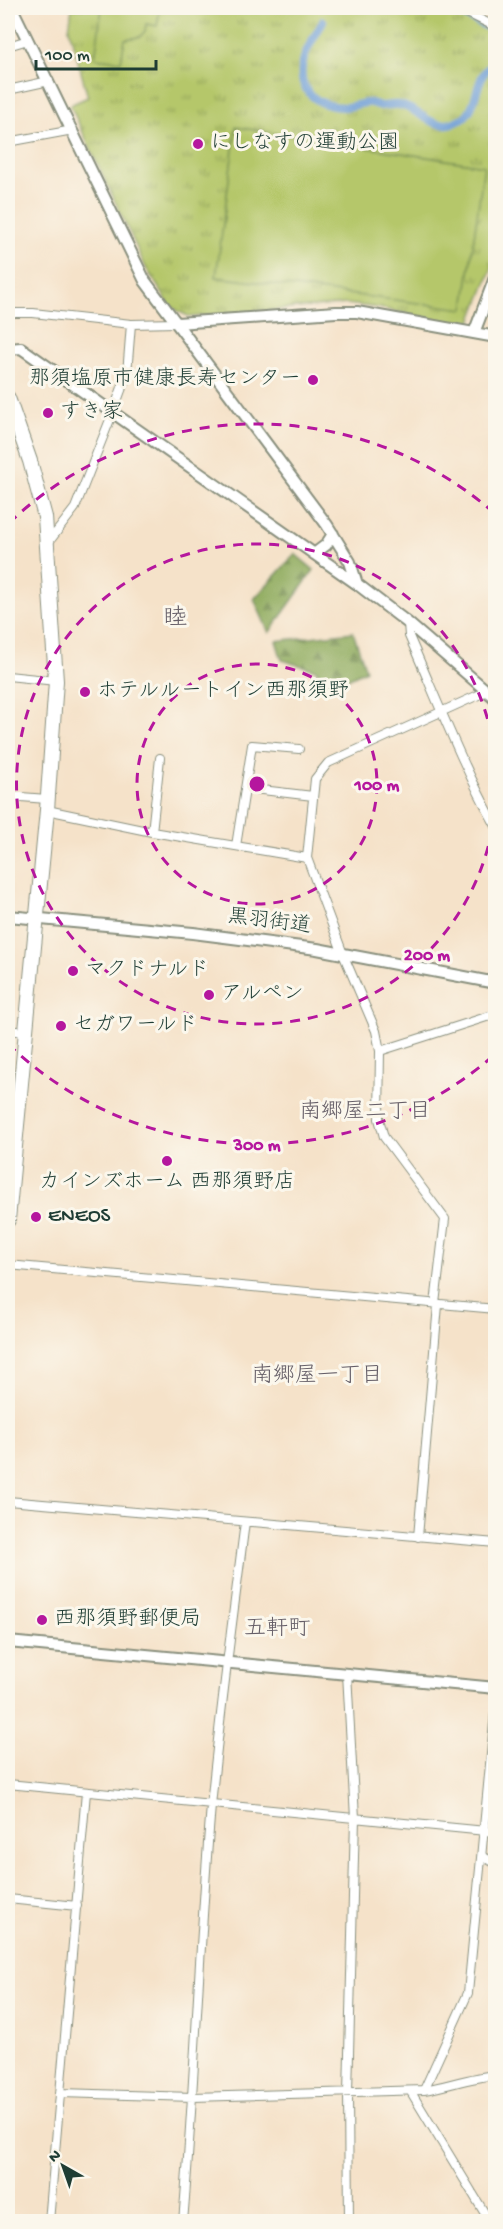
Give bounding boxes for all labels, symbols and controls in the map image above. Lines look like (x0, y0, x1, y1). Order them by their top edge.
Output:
scale bar (36, 33, 156, 71)
text: 100 m (44, 46, 90, 67)
place label: にしなすの運動公園 (210, 131, 399, 157)
marker: にしなすの運動公園 (191, 137, 205, 151)
place label: 那須塩原市健康長寿センター (29, 366, 301, 393)
marker: 那須塩原市健康長寿センター (306, 373, 320, 387)
place label: すき家 (60, 399, 123, 426)
marker: すき家 (41, 406, 55, 420)
district label: 睦 (163, 605, 187, 634)
place label: ホテルルートイン西那須野 (97, 680, 349, 705)
marker: ホテルルートイン西那須野 (78, 685, 92, 699)
centre of rings (247, 774, 267, 794)
text: 100 m (354, 776, 400, 797)
street label: 黒羽街道 (226, 904, 312, 941)
text: 200 m (404, 946, 450, 967)
place label: マクドナルド (85, 959, 209, 984)
marker: マクドナルド (66, 964, 80, 978)
place label: アルペン (221, 983, 304, 1008)
marker: アルペン (202, 988, 216, 1002)
place label: セガワールド (73, 1014, 198, 1039)
marker: セガワールド (54, 1019, 68, 1033)
district label: 南郷屋二丁目 (299, 1099, 431, 1126)
text: 300 m (233, 1136, 281, 1157)
marker: カインズホーム 西那須野店 (160, 1154, 174, 1168)
place label: カインズホーム 西那須野店 (39, 1169, 295, 1196)
place label: ENEOS (48, 1205, 111, 1230)
marker: ENEOS (29, 1210, 43, 1224)
district label: 南郷屋一丁目 (251, 1363, 383, 1390)
place label: 西那須野郵便局 (54, 1607, 201, 1633)
marker: 西那須野郵便局 (35, 1613, 49, 1627)
district label: 五軒町 (244, 1616, 310, 1643)
north arrow (33, 2136, 93, 2196)
text: N (45, 2146, 66, 2168)

